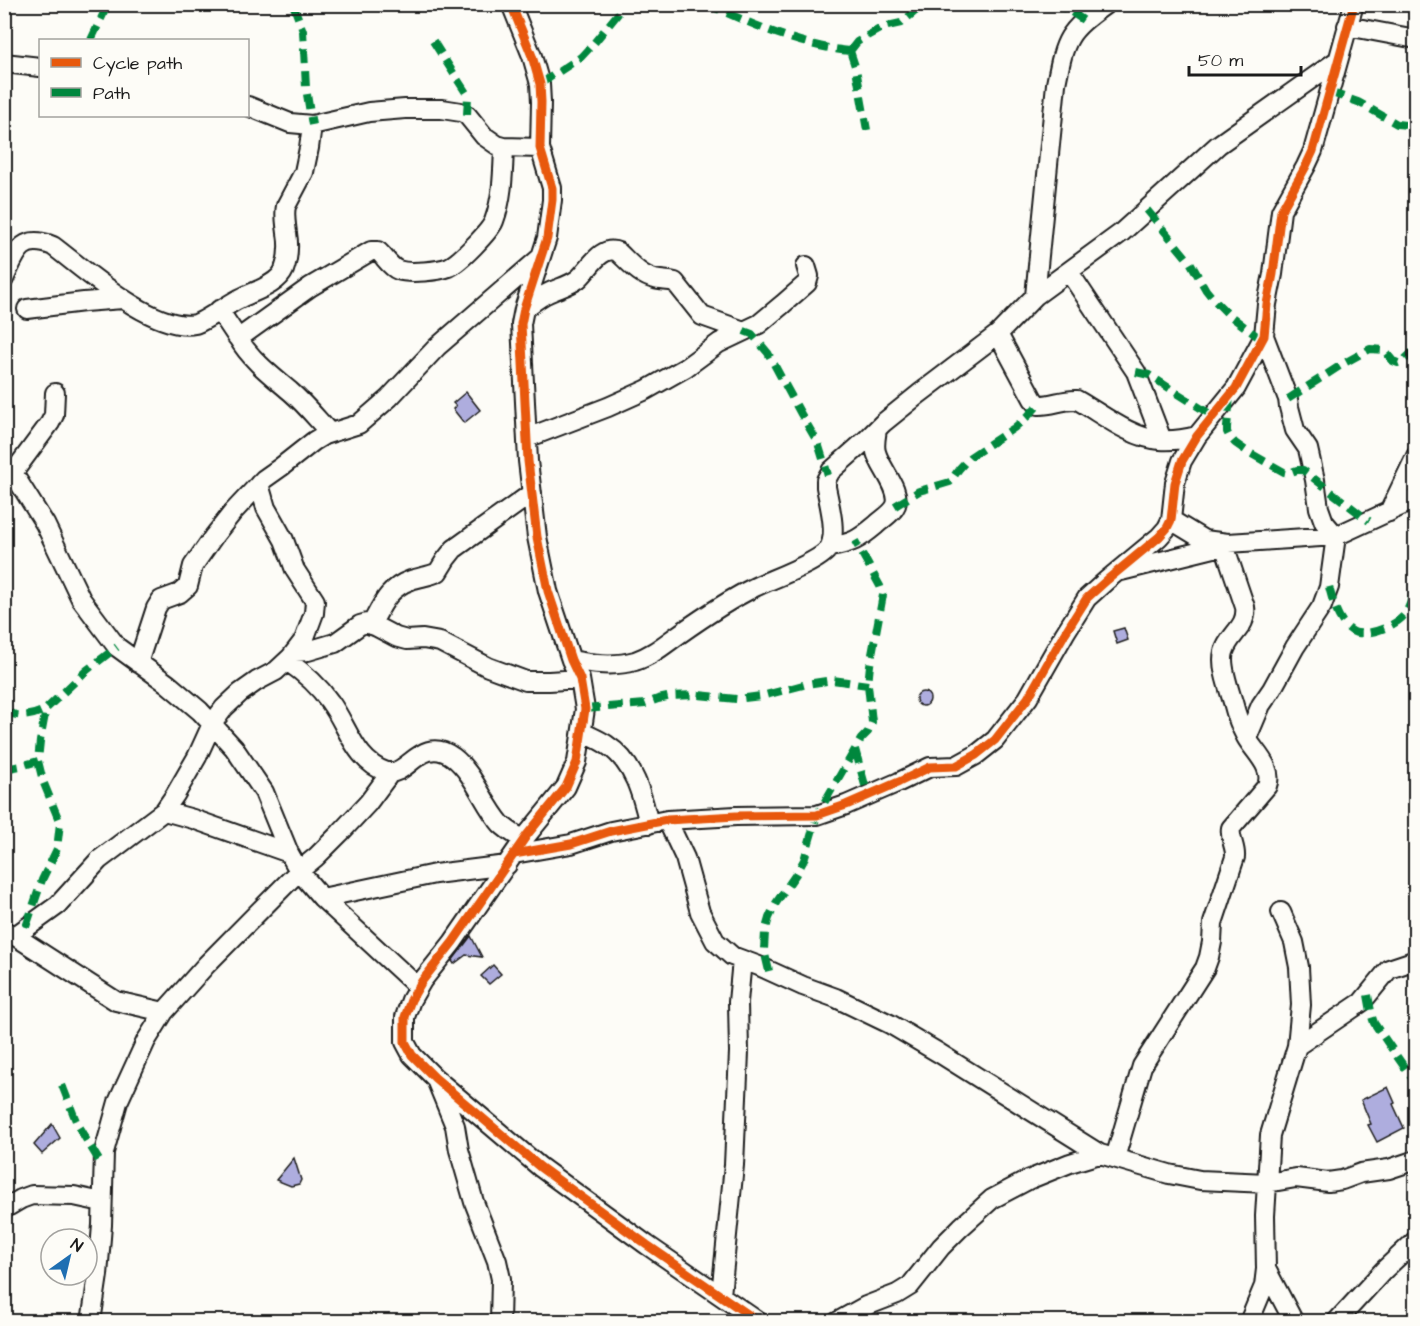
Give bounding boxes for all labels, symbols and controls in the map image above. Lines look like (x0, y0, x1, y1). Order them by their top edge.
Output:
legend (39, 39, 249, 117)
scale bar (1189, 39, 1302, 77)
text: 50 m (1198, 48, 1243, 73)
text: Cycle path (93, 51, 182, 77)
text: Path (93, 81, 130, 106)
north arrow (39, 1227, 99, 1287)
text: N (67, 1233, 87, 1257)

